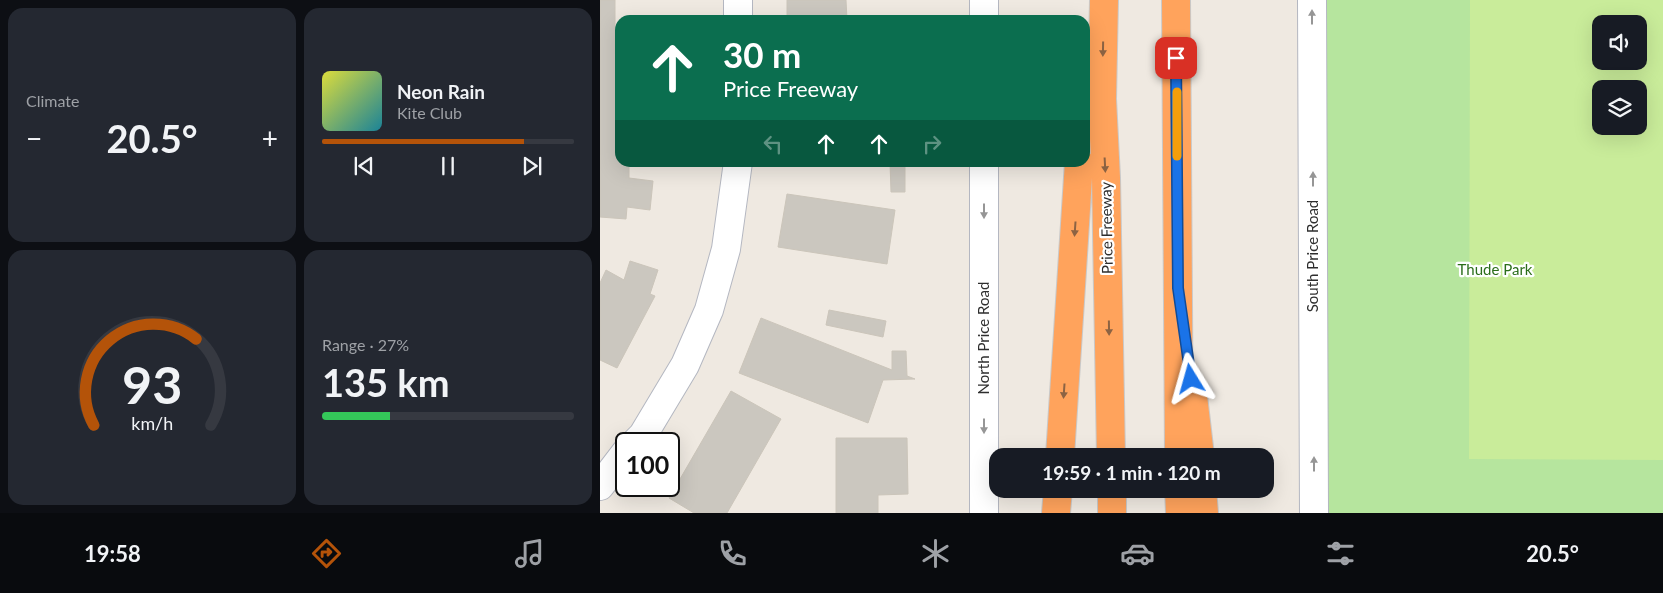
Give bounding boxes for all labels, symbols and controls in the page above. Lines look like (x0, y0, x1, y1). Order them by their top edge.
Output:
one-way arrow (1308, 9, 1316, 25)
map controls (1592, 15, 1647, 135)
button: sound (1592, 15, 1647, 70)
text: 30 m (723, 33, 801, 75)
icon: ahead (640, 35, 705, 100)
pin (1155, 37, 1197, 79)
one-way arrow (1099, 41, 1107, 57)
icon: arrive (1162, 44, 1190, 72)
text: Price Freeway (723, 75, 858, 102)
text: Neon Rain (397, 80, 485, 103)
button: layers (1592, 80, 1647, 135)
text: Climate (26, 91, 79, 110)
text: Kite Club (397, 103, 462, 122)
text: 20.5° (107, 115, 197, 161)
text: − (26, 121, 42, 155)
text: + (262, 121, 278, 155)
icon: left (759, 130, 787, 158)
icon: ahead (812, 130, 840, 158)
icon: ahead (865, 130, 893, 158)
icon: right (918, 130, 946, 158)
icon: previous (350, 152, 378, 180)
icon: pause (434, 152, 462, 180)
icon: next (518, 152, 546, 180)
one-way arrow (1102, 157, 1110, 173)
one-way arrow (1309, 171, 1317, 187)
street label: Price Freeway (1096, 182, 1116, 274)
street label: South Price Road (1303, 200, 1321, 312)
one-way arrow (980, 203, 988, 219)
one-way arrow (1070, 221, 1078, 237)
park label: Thude Park (1458, 260, 1533, 278)
street label: North Price Road (974, 282, 992, 394)
one-way arrow (1105, 320, 1113, 336)
text: Range · 27% (322, 335, 409, 354)
position arrow (1164, 352, 1216, 404)
text: 93 (122, 353, 182, 415)
text: 135 km (322, 359, 450, 405)
one-way arrow (1060, 383, 1068, 399)
text: km/h (131, 412, 173, 434)
one-way arrow (980, 418, 988, 434)
speed limit sign: 100 (615, 432, 680, 497)
one-way arrow (1310, 456, 1318, 472)
text: 19:59 · 1 min · 120 m (1042, 461, 1221, 484)
icon: directions (309, 536, 344, 571)
icon: music (512, 536, 547, 571)
icon: phone (715, 536, 750, 571)
icon: climate (918, 536, 953, 571)
icon: car (1120, 536, 1155, 571)
icon: filters (1323, 536, 1358, 571)
text: 19:58 (84, 540, 141, 567)
text: 20.5° (1526, 540, 1579, 567)

